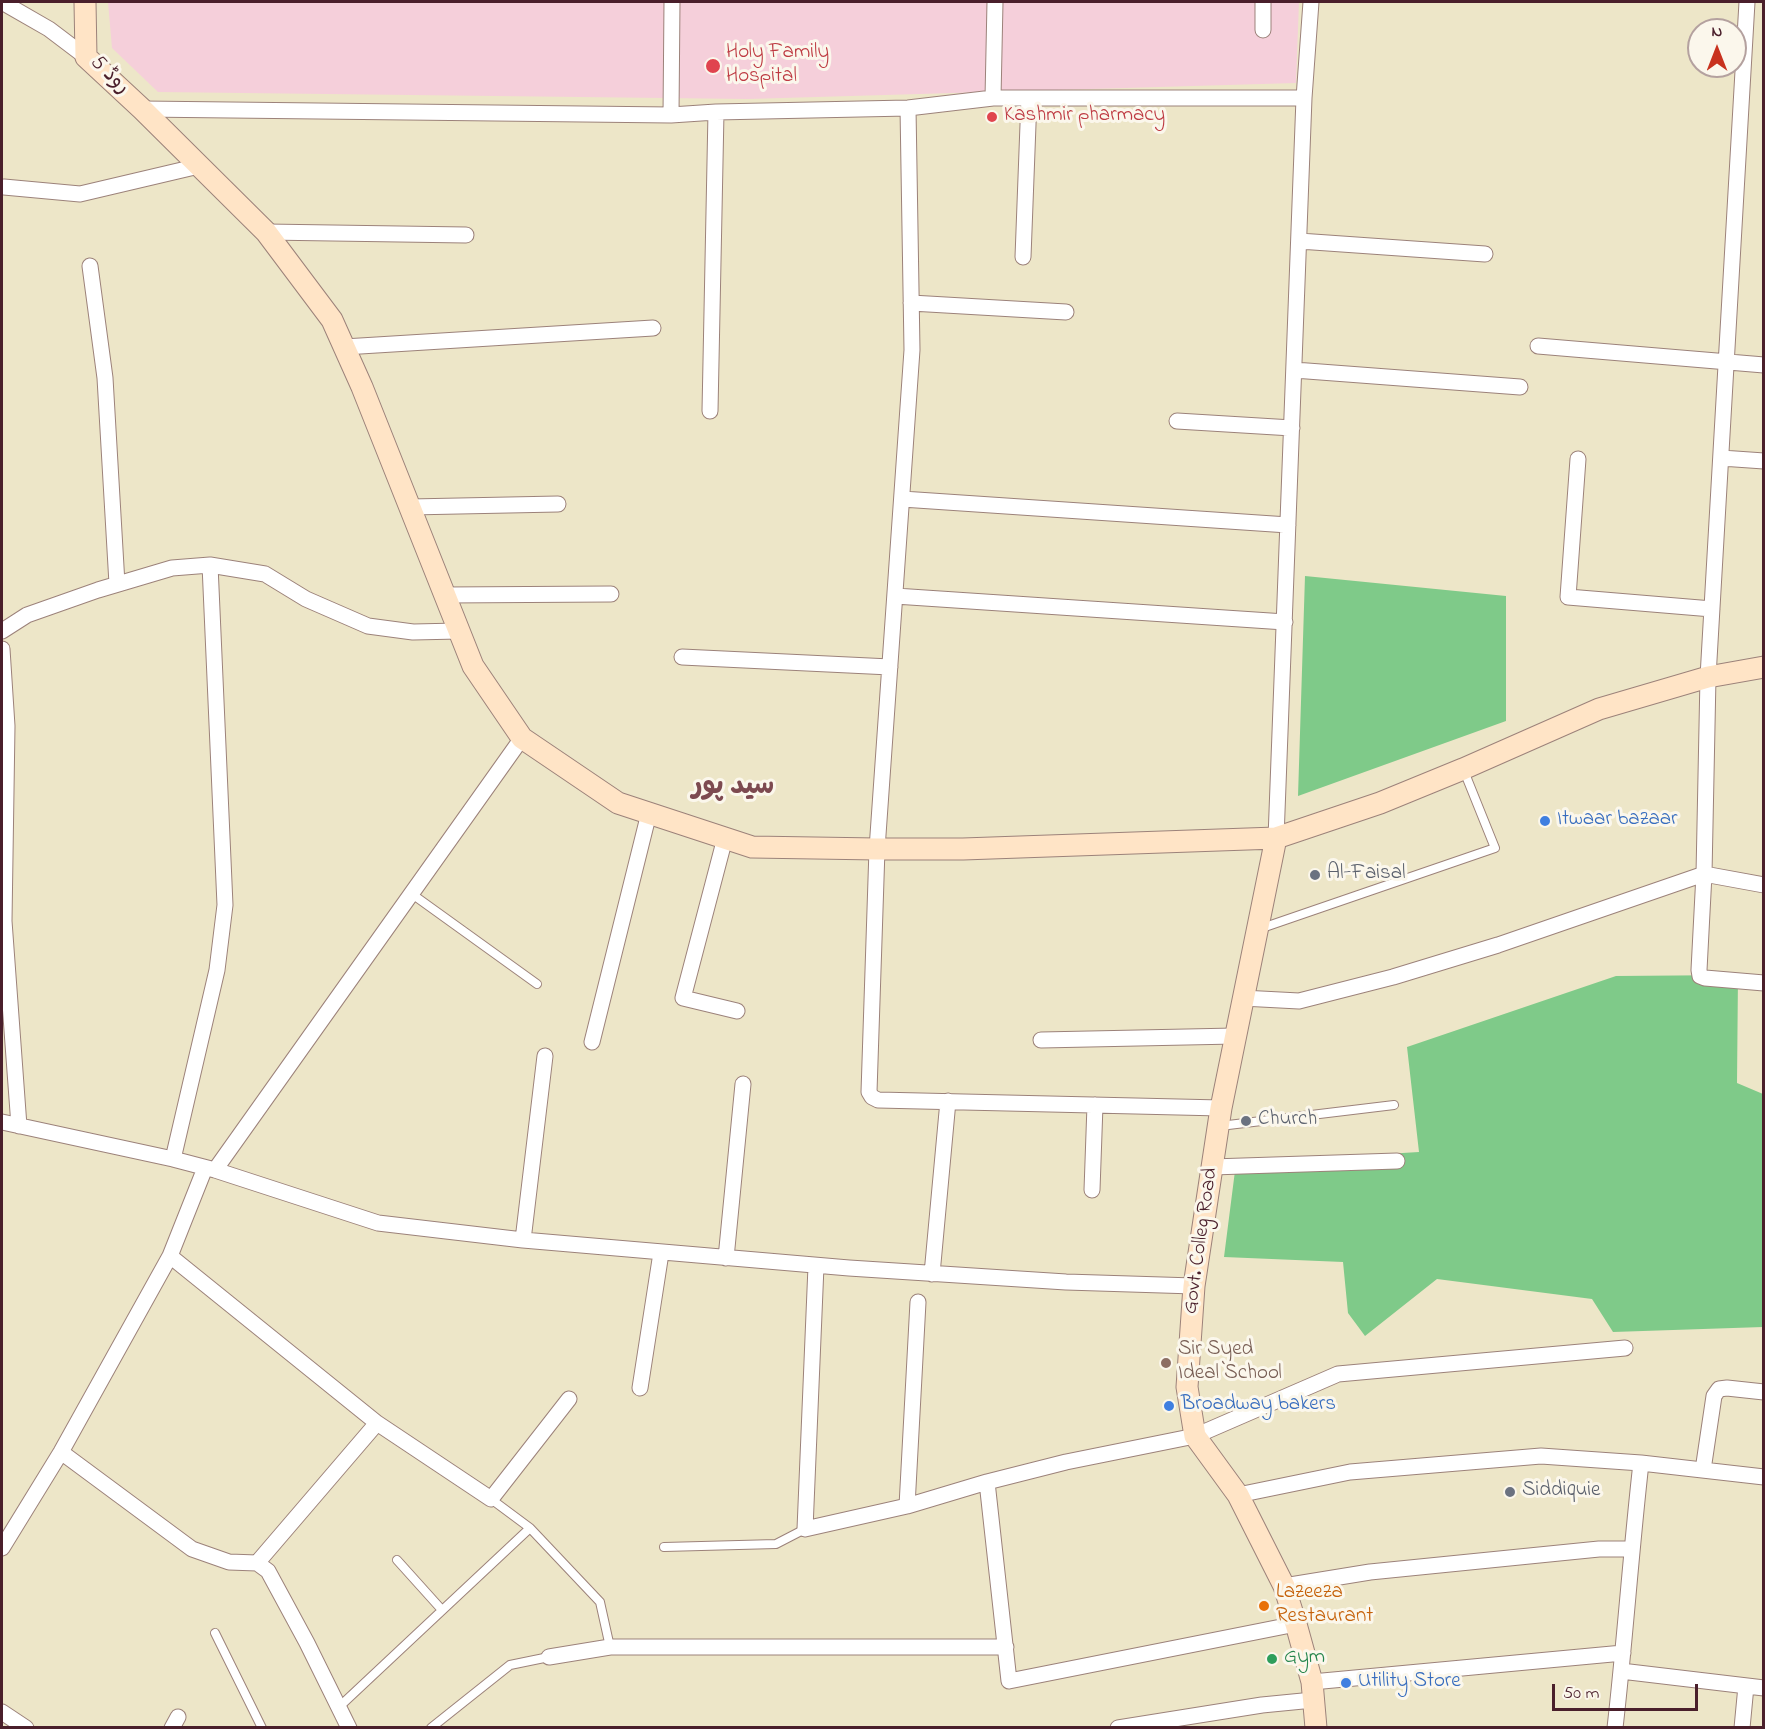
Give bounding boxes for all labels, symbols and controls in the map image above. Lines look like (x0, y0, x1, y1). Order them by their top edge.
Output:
north arrow (1687, 18, 1747, 78)
text: N (1712, 20, 1722, 44)
place label: Holy Family Hospital (726, 41, 829, 91)
street label: روڈ 5 (84, 51, 134, 101)
marker: Holy Family Hospital (704, 57, 722, 75)
place label: Kashmir pharmacy (1004, 104, 1165, 130)
marker: Kashmir pharmacy (985, 110, 999, 124)
district label: سید پور (692, 773, 774, 805)
place label: Itwaar bazaar (1557, 808, 1678, 834)
marker: Itwaar bazaar (1538, 814, 1552, 828)
place label: Al-Faisal (1327, 862, 1406, 888)
marker: Al-Faisal (1308, 868, 1322, 882)
place label: Church (1258, 1108, 1317, 1134)
marker: Church (1239, 1114, 1253, 1128)
street label: Govt. Colleg Road (1179, 1166, 1225, 1316)
place label: Sir Syed Ideal School (1178, 1338, 1282, 1388)
marker: Sir Syed Ideal School (1159, 1356, 1173, 1370)
place label: Broadway bakers (1181, 1393, 1336, 1419)
marker: Broadway bakers (1162, 1399, 1176, 1413)
place label: Siddiquie (1522, 1479, 1601, 1505)
marker: Siddiquie (1503, 1485, 1517, 1499)
place label: Lazeeza Restaurant (1276, 1581, 1373, 1631)
marker: Lazeeza Restaurant (1257, 1599, 1271, 1613)
place label: Gym (1284, 1646, 1325, 1672)
marker: Gym (1265, 1652, 1279, 1666)
place label: Utility Store (1358, 1670, 1461, 1696)
scale bar (1555, 1672, 1700, 1710)
marker: Utility Store (1339, 1676, 1353, 1690)
text: 50 m (1563, 1681, 1600, 1707)

